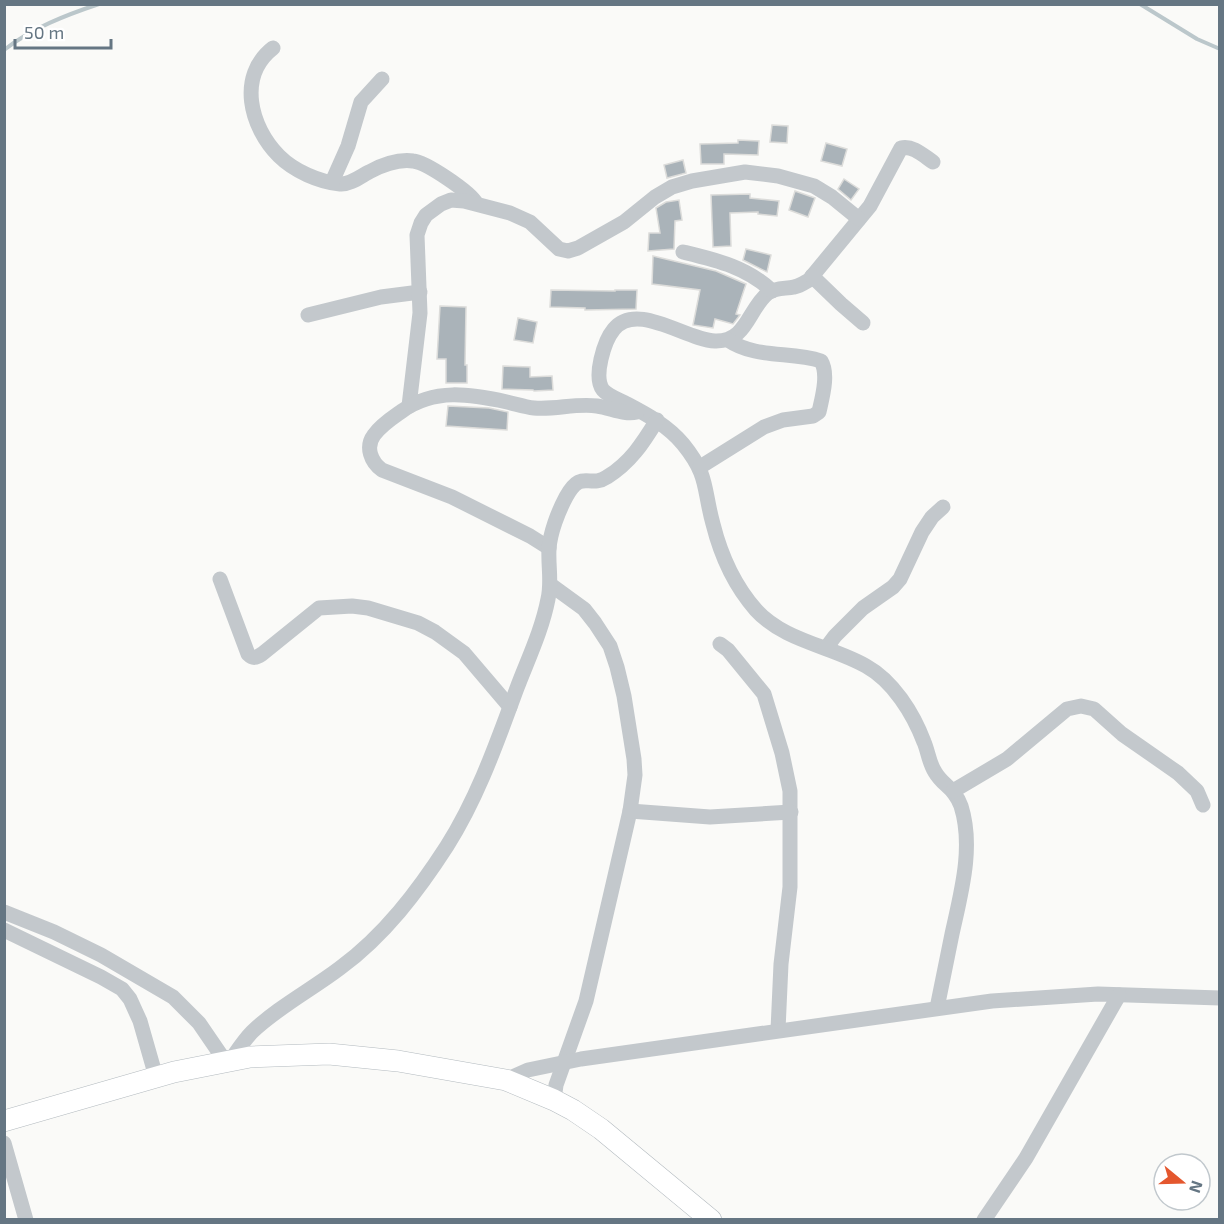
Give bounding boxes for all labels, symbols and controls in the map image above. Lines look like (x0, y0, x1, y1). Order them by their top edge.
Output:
scale bar (15, 12, 111, 50)
text: 50 m (24, 21, 64, 43)
north arrow (1152, 1152, 1212, 1212)
text: N (1186, 1178, 1208, 1196)

